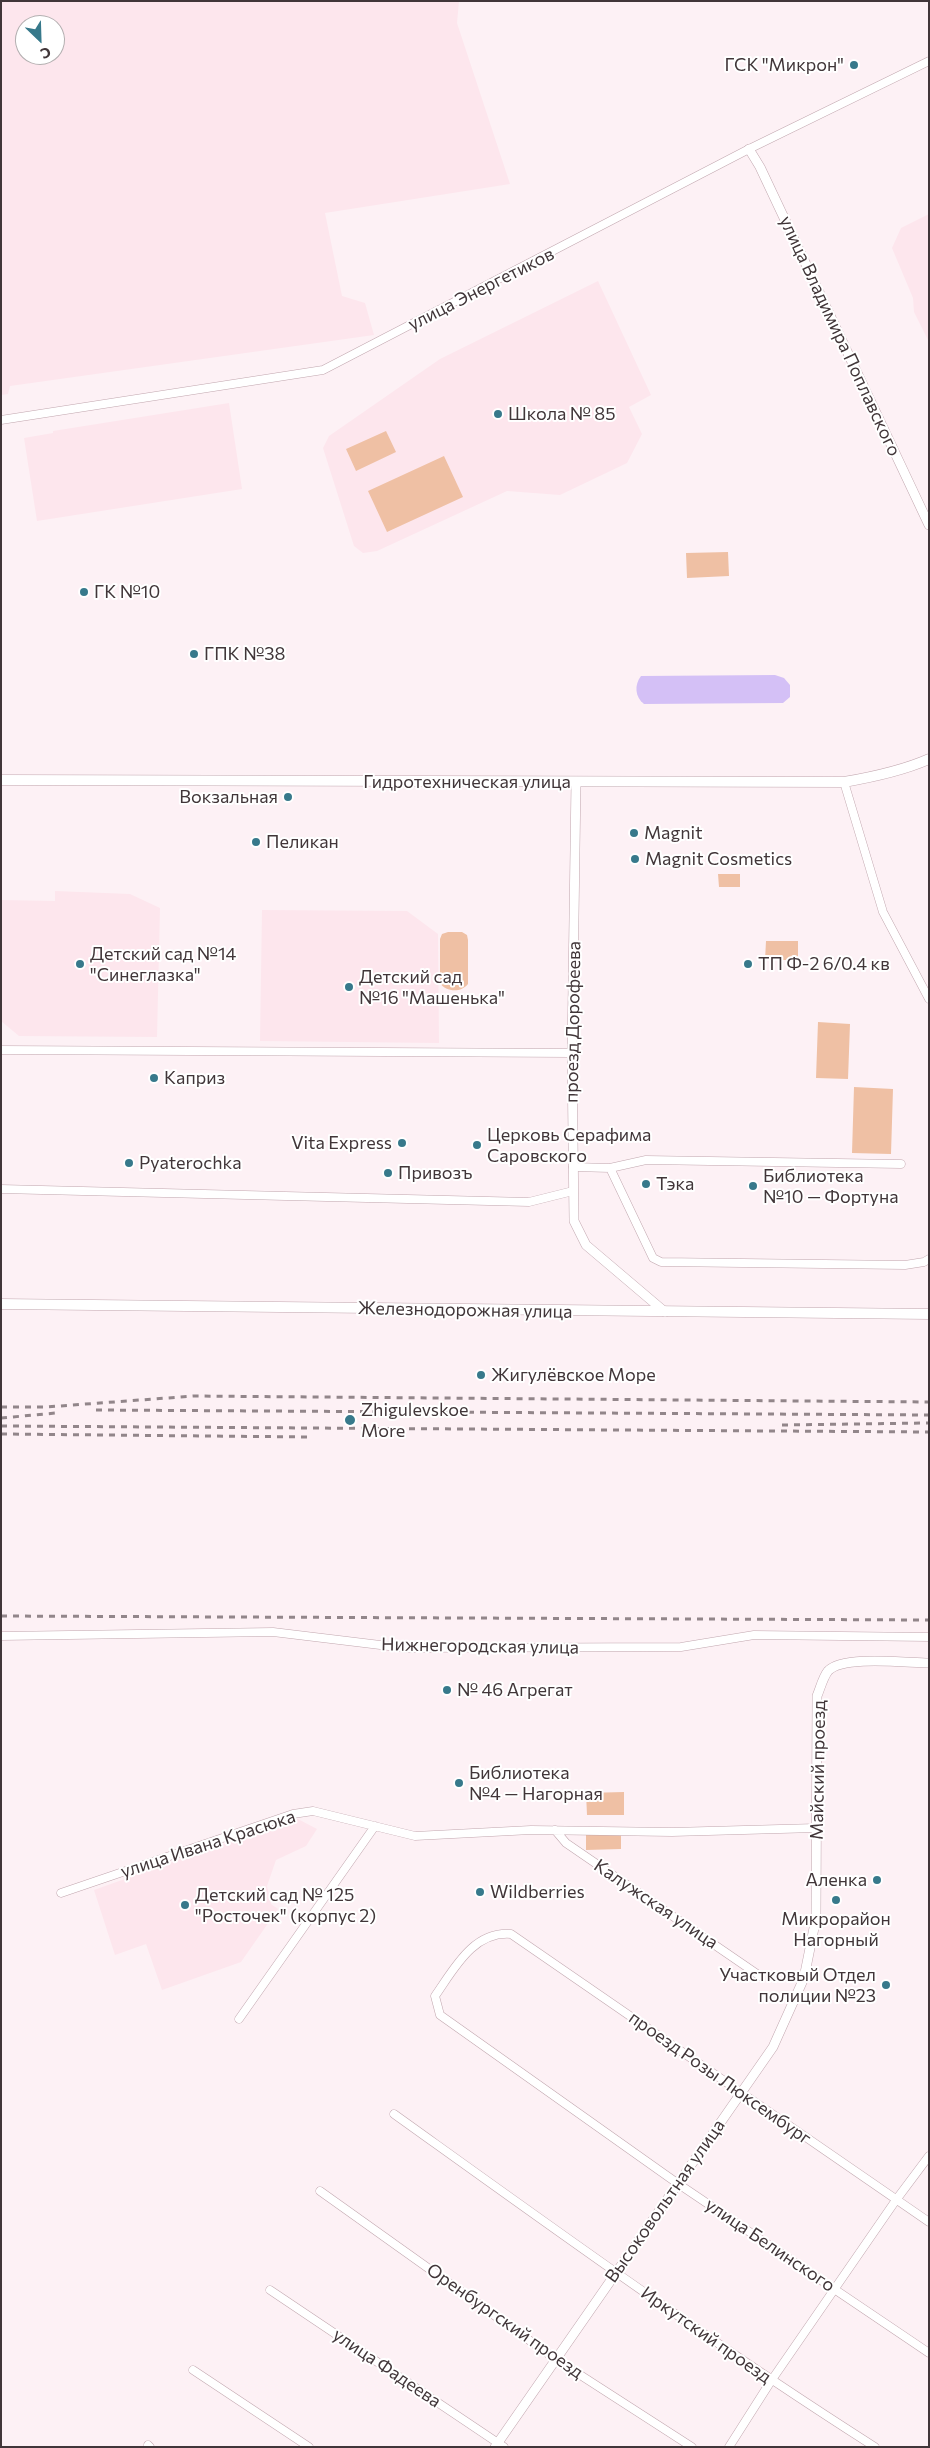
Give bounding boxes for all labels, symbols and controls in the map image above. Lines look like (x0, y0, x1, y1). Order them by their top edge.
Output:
north arrow (15, 15, 65, 65)
text: С (38, 44, 54, 63)
place label: ГСК "Микрон" (724, 54, 844, 76)
marker: ГСК "Микрон" (848, 59, 860, 71)
street label: улица Владимира Поплавского (775, 213, 905, 459)
street label: улица Энергетиков (404, 243, 558, 335)
place label: Школа № 85 (508, 403, 616, 425)
marker: Школа № 85 (492, 408, 504, 420)
place label: ГК №10 (94, 581, 160, 603)
marker: ГК №10 (78, 586, 90, 598)
place label: ГПК №38 (204, 643, 285, 665)
marker: ГПК №38 (188, 648, 200, 660)
street label: Гидротехническая улица (363, 771, 571, 793)
place label: Вокзальная (179, 786, 278, 808)
marker: Вокзальная (282, 791, 294, 803)
place label: Magnit (644, 822, 703, 844)
marker: Magnit (628, 827, 640, 839)
place label: Пеликан (266, 831, 339, 853)
marker: Пеликан (250, 836, 262, 848)
place label: Magnit Cosmetics (645, 848, 792, 870)
marker: Magnit Cosmetics (629, 853, 641, 865)
street label: проезд Дорофеева (561, 941, 585, 1103)
place label: Детский сад №14 "Синеглазка" (90, 943, 236, 986)
place label: ТП Ф-2 6/0.4 кв (758, 953, 890, 975)
marker: Детский сад №14 "Синеглазка" (74, 958, 86, 970)
marker: ТП Ф-2 6/0.4 кв (742, 958, 754, 970)
place label: Детский сад №16 "Машенька" (359, 966, 505, 1009)
marker: Детский сад №16 "Машенька" (343, 981, 355, 993)
place label: Каприз (164, 1067, 225, 1089)
marker: Каприз (148, 1072, 160, 1084)
place label: Церковь Серафима Саровского (487, 1124, 651, 1166)
place label: Vita Express (291, 1132, 392, 1154)
marker: Vita Express (396, 1137, 408, 1149)
marker: Церковь Серафима Саровского (471, 1139, 483, 1151)
place label: Pyaterochka (139, 1152, 242, 1174)
marker: Pyaterochka (123, 1157, 135, 1169)
place label: Привозъ (398, 1162, 472, 1184)
place label: Библиотека №10 — Фортуна (763, 1165, 898, 1208)
marker: Привозъ (382, 1167, 394, 1179)
place label: Тэка (656, 1173, 694, 1195)
marker: Тэка (640, 1178, 652, 1190)
marker: Библиотека №10 — Фортуна (747, 1180, 759, 1192)
street label: Железнодорожная улица (357, 1297, 573, 1323)
place label: Жигулёвское Море (491, 1364, 656, 1386)
marker: Жигулёвское Море (475, 1369, 487, 1381)
place label: Zhigulevskoe More (361, 1399, 469, 1442)
marker: Zhigulevskoe More (343, 1413, 357, 1427)
street label: Нижнегородская улица (381, 1633, 579, 1659)
place label: № 46 Агрегат (457, 1679, 573, 1701)
marker: № 46 Агрегат (441, 1684, 453, 1696)
street label: Майский проезд (806, 1700, 830, 1840)
place label: Библиотека №4 — Нагорная (469, 1762, 603, 1805)
marker: Библиотека №4 — Нагорная (453, 1777, 465, 1789)
street label: улица Ивана Красюка (118, 1805, 298, 1883)
street label: Калужская улица (590, 1855, 722, 1953)
place label: Аленка (805, 1869, 867, 1891)
marker: Аленка (871, 1874, 883, 1886)
place label: Wildberries (490, 1881, 585, 1903)
place label: Детский сад № 125 "Росточек" (корпус 2) (195, 1884, 376, 1926)
marker: Wildberries (474, 1886, 486, 1898)
marker: Микрорайон Нагорный (830, 1894, 842, 1906)
marker: Детский сад № 125 "Росточек" (корпус 2) (179, 1899, 191, 1911)
place label: Микрорайон Нагорный (781, 1908, 891, 1950)
place label: Участковый Отдел полиции №23 (719, 1964, 876, 2006)
marker: Участковый Отдел полиции №23 (880, 1979, 892, 1991)
street label: проезд Розы Люксембург (625, 2007, 815, 2149)
street label: Высоковольтная улица (600, 2115, 730, 2287)
street label: улица Белинского (701, 2194, 839, 2296)
street label: Оренбургский проезд (423, 2259, 587, 2383)
street label: Иркутский проезд (637, 2282, 775, 2388)
street label: улица Фадеева (329, 2324, 445, 2412)

